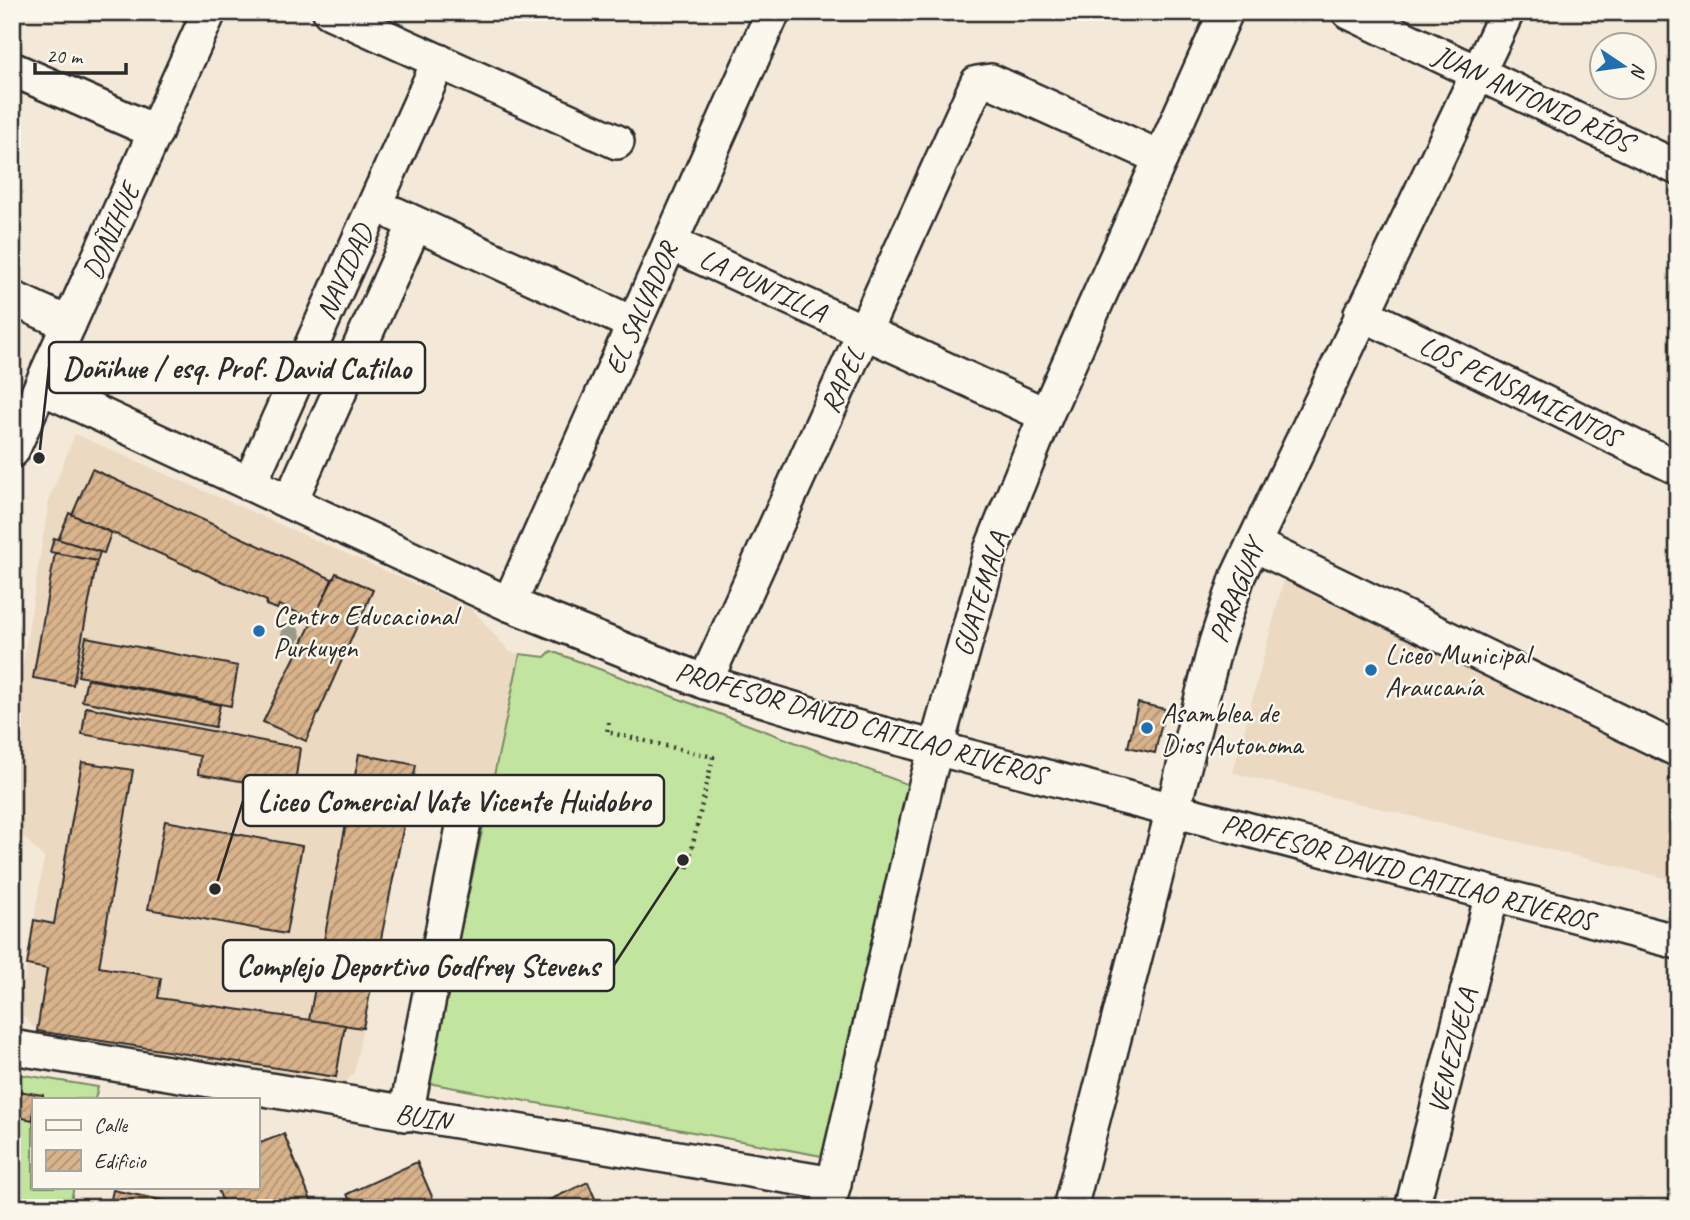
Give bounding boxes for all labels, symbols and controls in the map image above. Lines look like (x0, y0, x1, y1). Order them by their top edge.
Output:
scale bar (35, 32, 126, 76)
north arrow (1588, 32, 1658, 102)
street label: JUAN ANTONIO RÍOS (1428, 37, 1638, 159)
text: 20 m (46, 43, 84, 69)
street label: DOÑIHUE (74, 174, 149, 284)
street label: NAVIDAD (308, 217, 381, 325)
street label: EL SALVADOR (596, 235, 686, 379)
street label: LA PUNTILLA (694, 240, 834, 330)
street label: LOS PENSAMIENTOS (1414, 327, 1630, 457)
street label: RAPEL (812, 341, 872, 418)
callout: Doñihue / esq. Prof. David Catilao (49, 342, 425, 393)
text: Doñihue / esq. Prof. David Catilao (63, 349, 413, 387)
street label: GUATEMALA (945, 527, 1016, 660)
street label: PARAGUAY (1200, 529, 1274, 647)
place label: Centro Educacional Purkuyen (273, 598, 463, 665)
marker: Centro Educacional Purkuyen (251, 623, 267, 639)
place label: Liceo Municipal Araucanía (1385, 637, 1535, 704)
street label: PROFESOR DAVID CATILAO RIVEROS (672, 653, 1055, 794)
marker: Liceo Municipal Araucanía (1363, 662, 1379, 678)
place label: Asamblea de Dios Autonoma (1161, 695, 1305, 762)
marker: Asamblea de Dios Autonoma (1139, 720, 1155, 736)
callout: Liceo Comercial Vate Vicente Huidobro (243, 775, 664, 826)
text: Liceo Comercial Vate Vicente Huidobro (258, 782, 653, 820)
street label: PROFESOR DAVID CATILAO RIVEROS (1218, 805, 1602, 940)
callout: Complejo Deportivo Godfrey Stevens (223, 940, 614, 991)
text: Complejo Deportivo Godfrey Stevens (237, 947, 603, 985)
street label: VENEZUELA (1420, 984, 1485, 1117)
street label: BUIN (393, 1095, 457, 1139)
legend (32, 1098, 259, 1188)
text: Calle (94, 1112, 128, 1138)
text: Edificio (94, 1148, 147, 1174)

